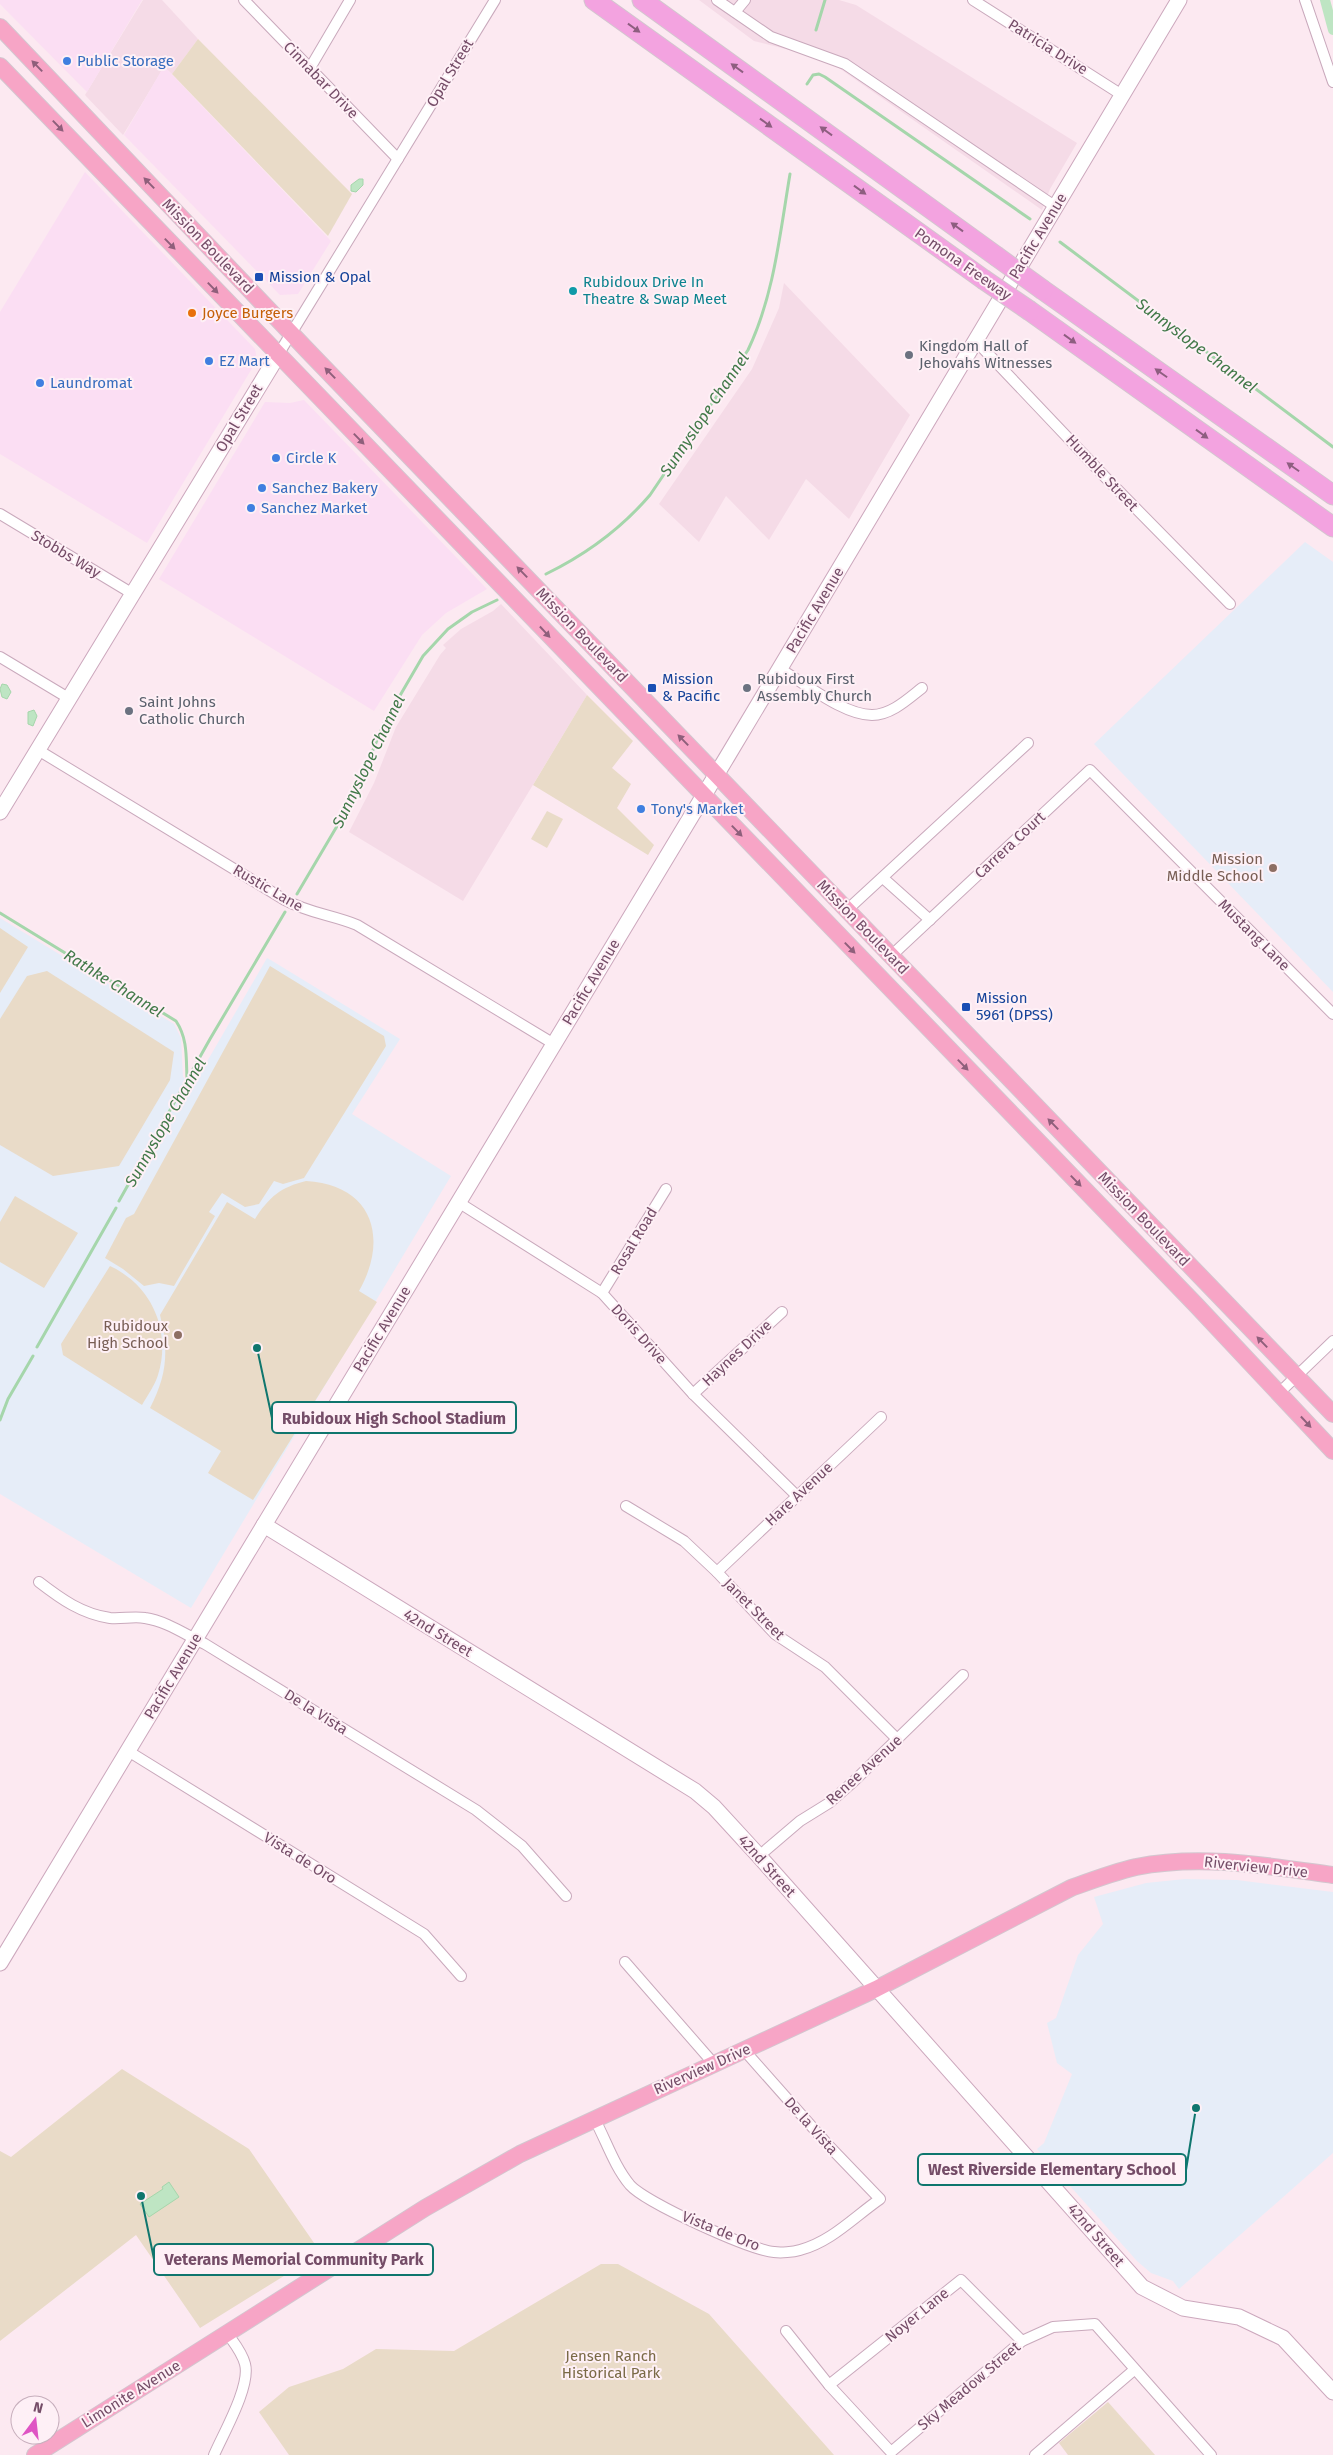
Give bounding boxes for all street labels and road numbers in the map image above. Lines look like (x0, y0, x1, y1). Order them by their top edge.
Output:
street label: Patricia Drive (1005, 15, 1091, 79)
street label: Opal Street (423, 35, 478, 110)
street label: Cinnabar Drive (280, 38, 362, 122)
street label: Pacific Avenue (1005, 190, 1071, 282)
street label: Mission Boulevard (158, 195, 258, 297)
street label: Pomona Freeway (911, 224, 1015, 304)
street label: Opal Street (212, 380, 267, 455)
street label: Humble Street (1062, 431, 1142, 515)
street label: Stobbs Way (28, 526, 105, 582)
street label: Pacific Avenue (782, 564, 848, 656)
street label: Mission Boulevard (532, 584, 632, 686)
street label: Carrera Court (971, 807, 1049, 882)
street label: Rustic Lane (230, 861, 306, 915)
street label: Mission Boulevard (813, 876, 913, 978)
street label: Mustang Lane (1214, 895, 1294, 975)
street label: Pacific Avenue (558, 936, 624, 1028)
street label: Mission Boulevard (1094, 1168, 1194, 1270)
street label: Rosal Road (607, 1204, 661, 1278)
street label: Pacific Avenue (349, 1283, 415, 1375)
street label: Doris Drive (607, 1300, 671, 1368)
street label: Haynes Drive (698, 1316, 776, 1390)
street label: Hare Avenue (762, 1458, 836, 1530)
street label: Janet Street (719, 1574, 789, 1644)
street label: 42nd Street (400, 1605, 476, 1661)
street label: Pacific Avenue (140, 1630, 206, 1722)
street label: De la Vista (281, 1685, 351, 1739)
street label: Renee Avenue (822, 1731, 906, 1809)
street label: Vista de Oro (260, 1828, 340, 1888)
street label: 42nd Street (734, 1831, 800, 1901)
street label: Riverview Drive (1203, 1853, 1309, 1881)
street label: Riverview Drive (651, 2040, 753, 2098)
street label: De la Vista (780, 2093, 842, 2159)
street label: 42nd Street (1064, 2200, 1129, 2271)
street label: Vista de Oro (679, 2207, 763, 2255)
street label: Noyer Lane (882, 2284, 952, 2346)
street label: Sky Meadow Street (914, 2338, 1024, 2434)
street label: Limonite Avenue (78, 2356, 184, 2432)

